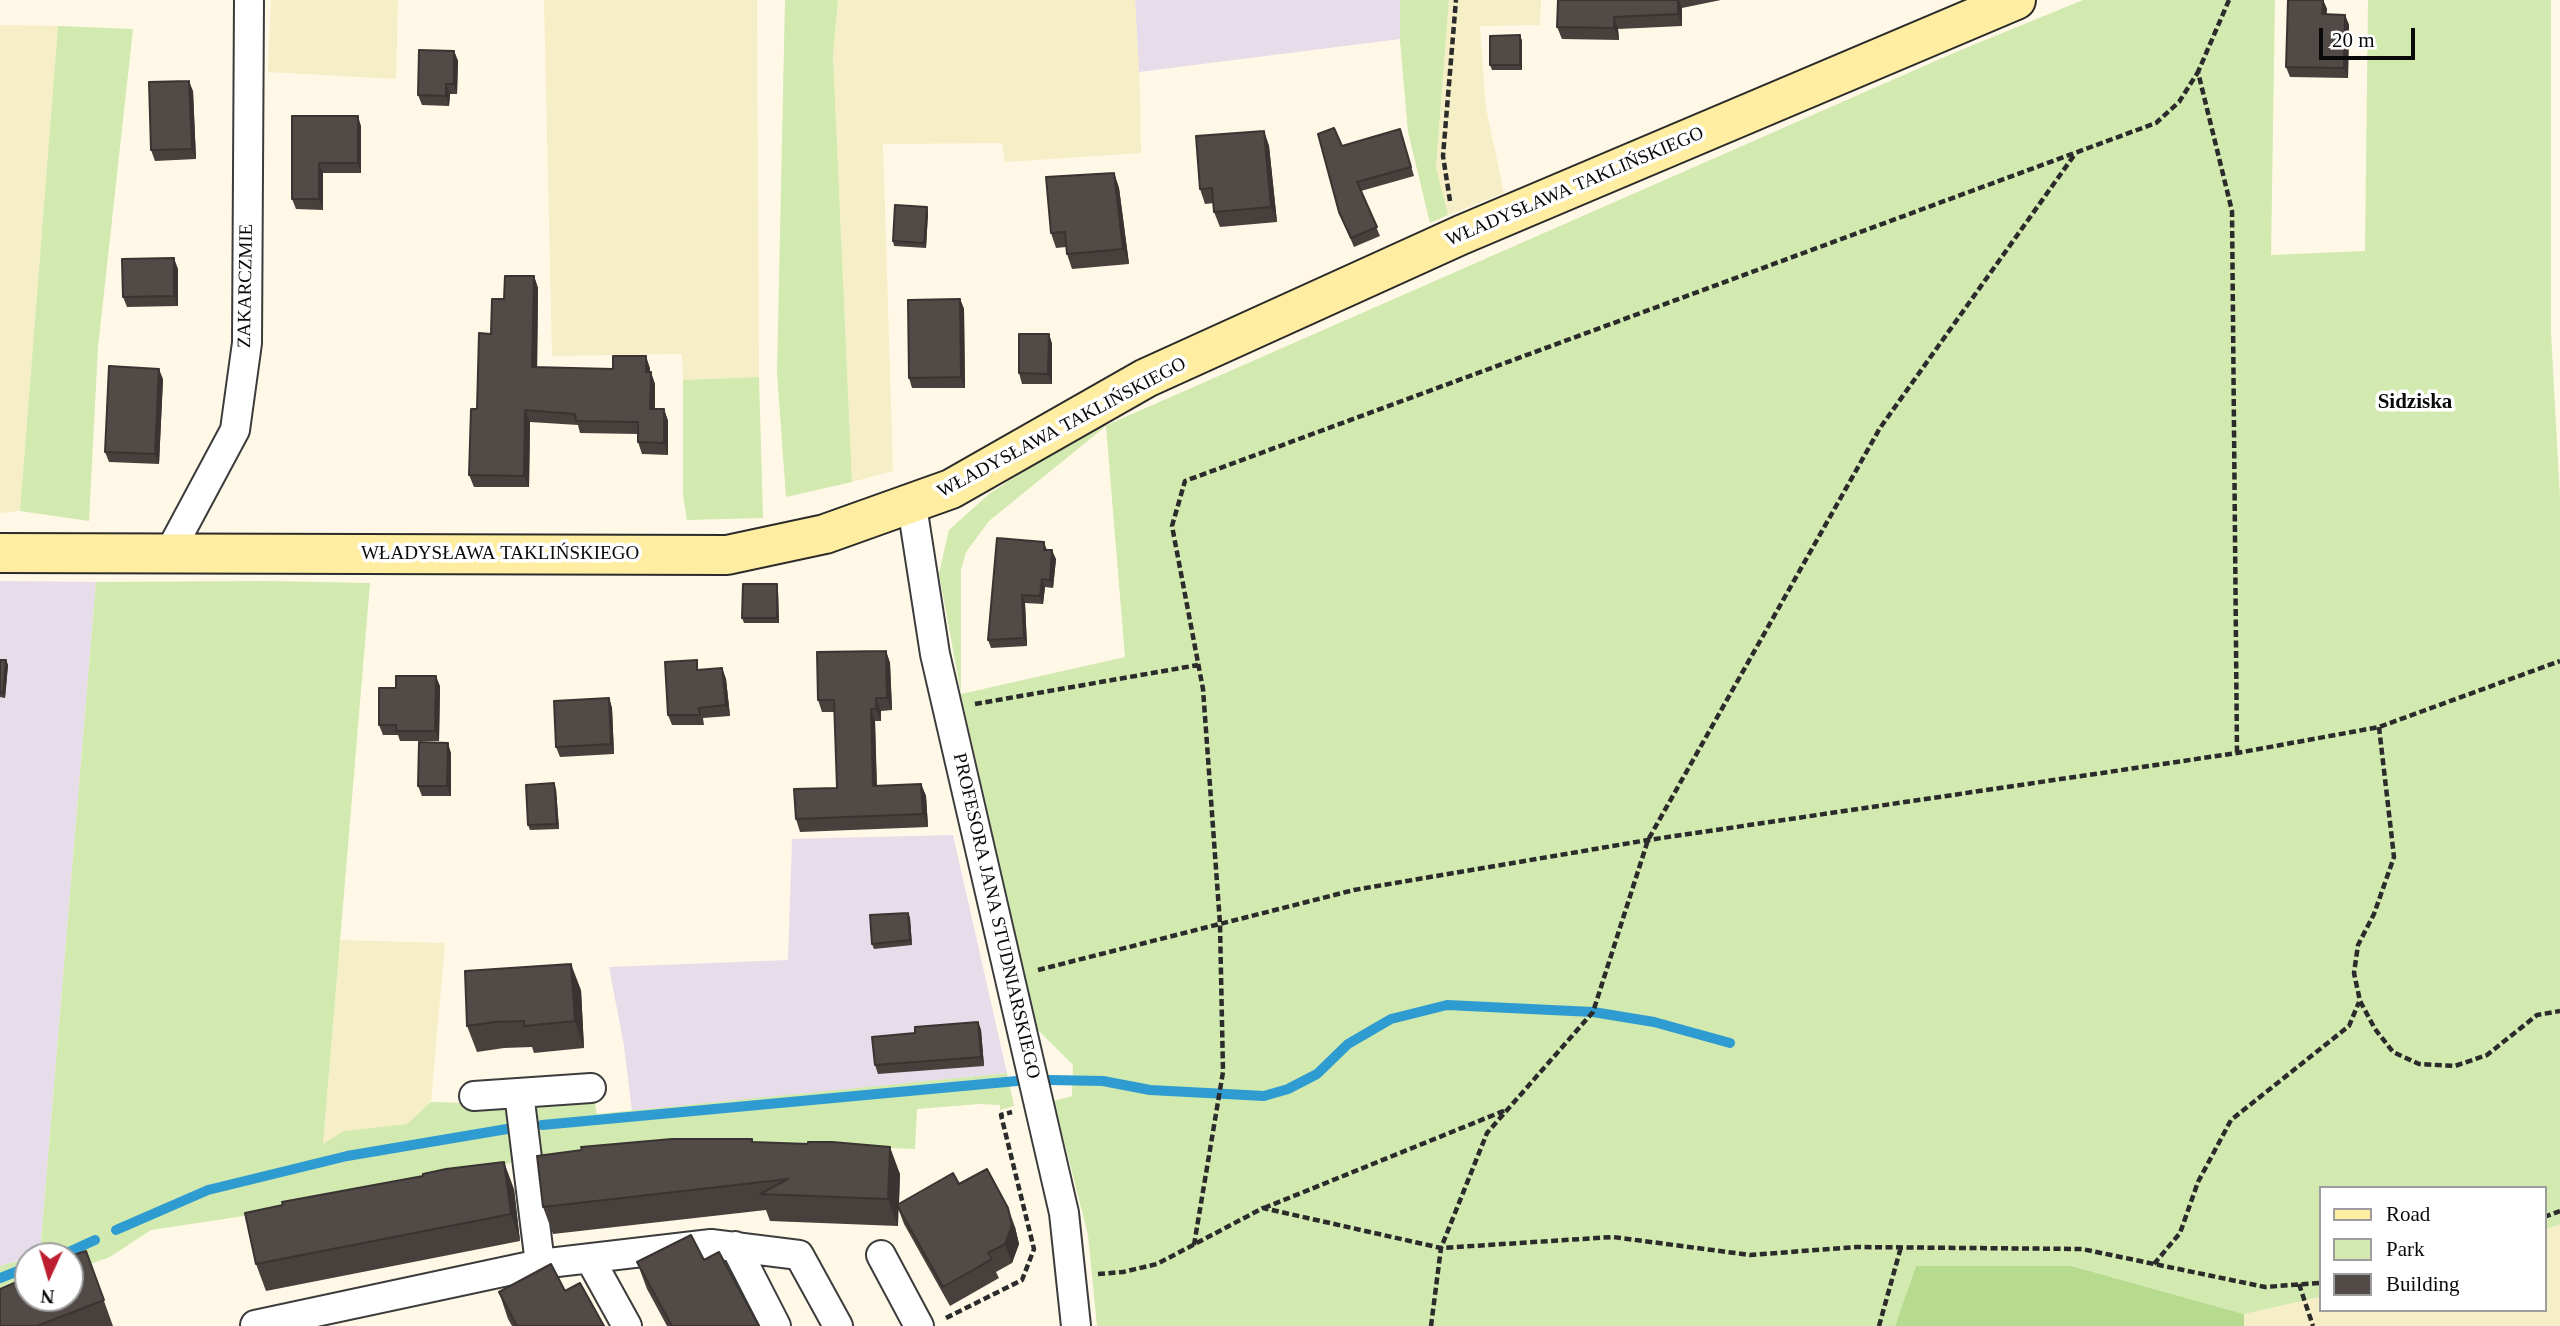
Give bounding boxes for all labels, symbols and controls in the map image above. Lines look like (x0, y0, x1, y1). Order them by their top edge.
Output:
scale bar (2322, 14, 2418, 58)
text: 20 m (2332, 28, 2375, 52)
street label: WŁADYSŁAWA TAKLIŃSKIEGO (1442, 122, 1708, 252)
street label: ZAKARCZMIE (234, 224, 258, 348)
street label: WŁADYSŁAWA TAKLIŃSKIEGO (934, 353, 1190, 503)
district label: Sidziska (2378, 390, 2452, 416)
street label: WŁADYSŁAWA TAKLIŃSKIEGO (361, 543, 639, 565)
street label: PROFESORA JANA STUDNIARSKIEGO (947, 751, 1045, 1081)
legend (2318, 1186, 2546, 1312)
text: Road (2386, 1202, 2430, 1226)
text: Park (2386, 1237, 2425, 1261)
north arrow (14, 1242, 84, 1312)
text: Building (2386, 1272, 2460, 1296)
text: N (40, 1285, 55, 1307)

